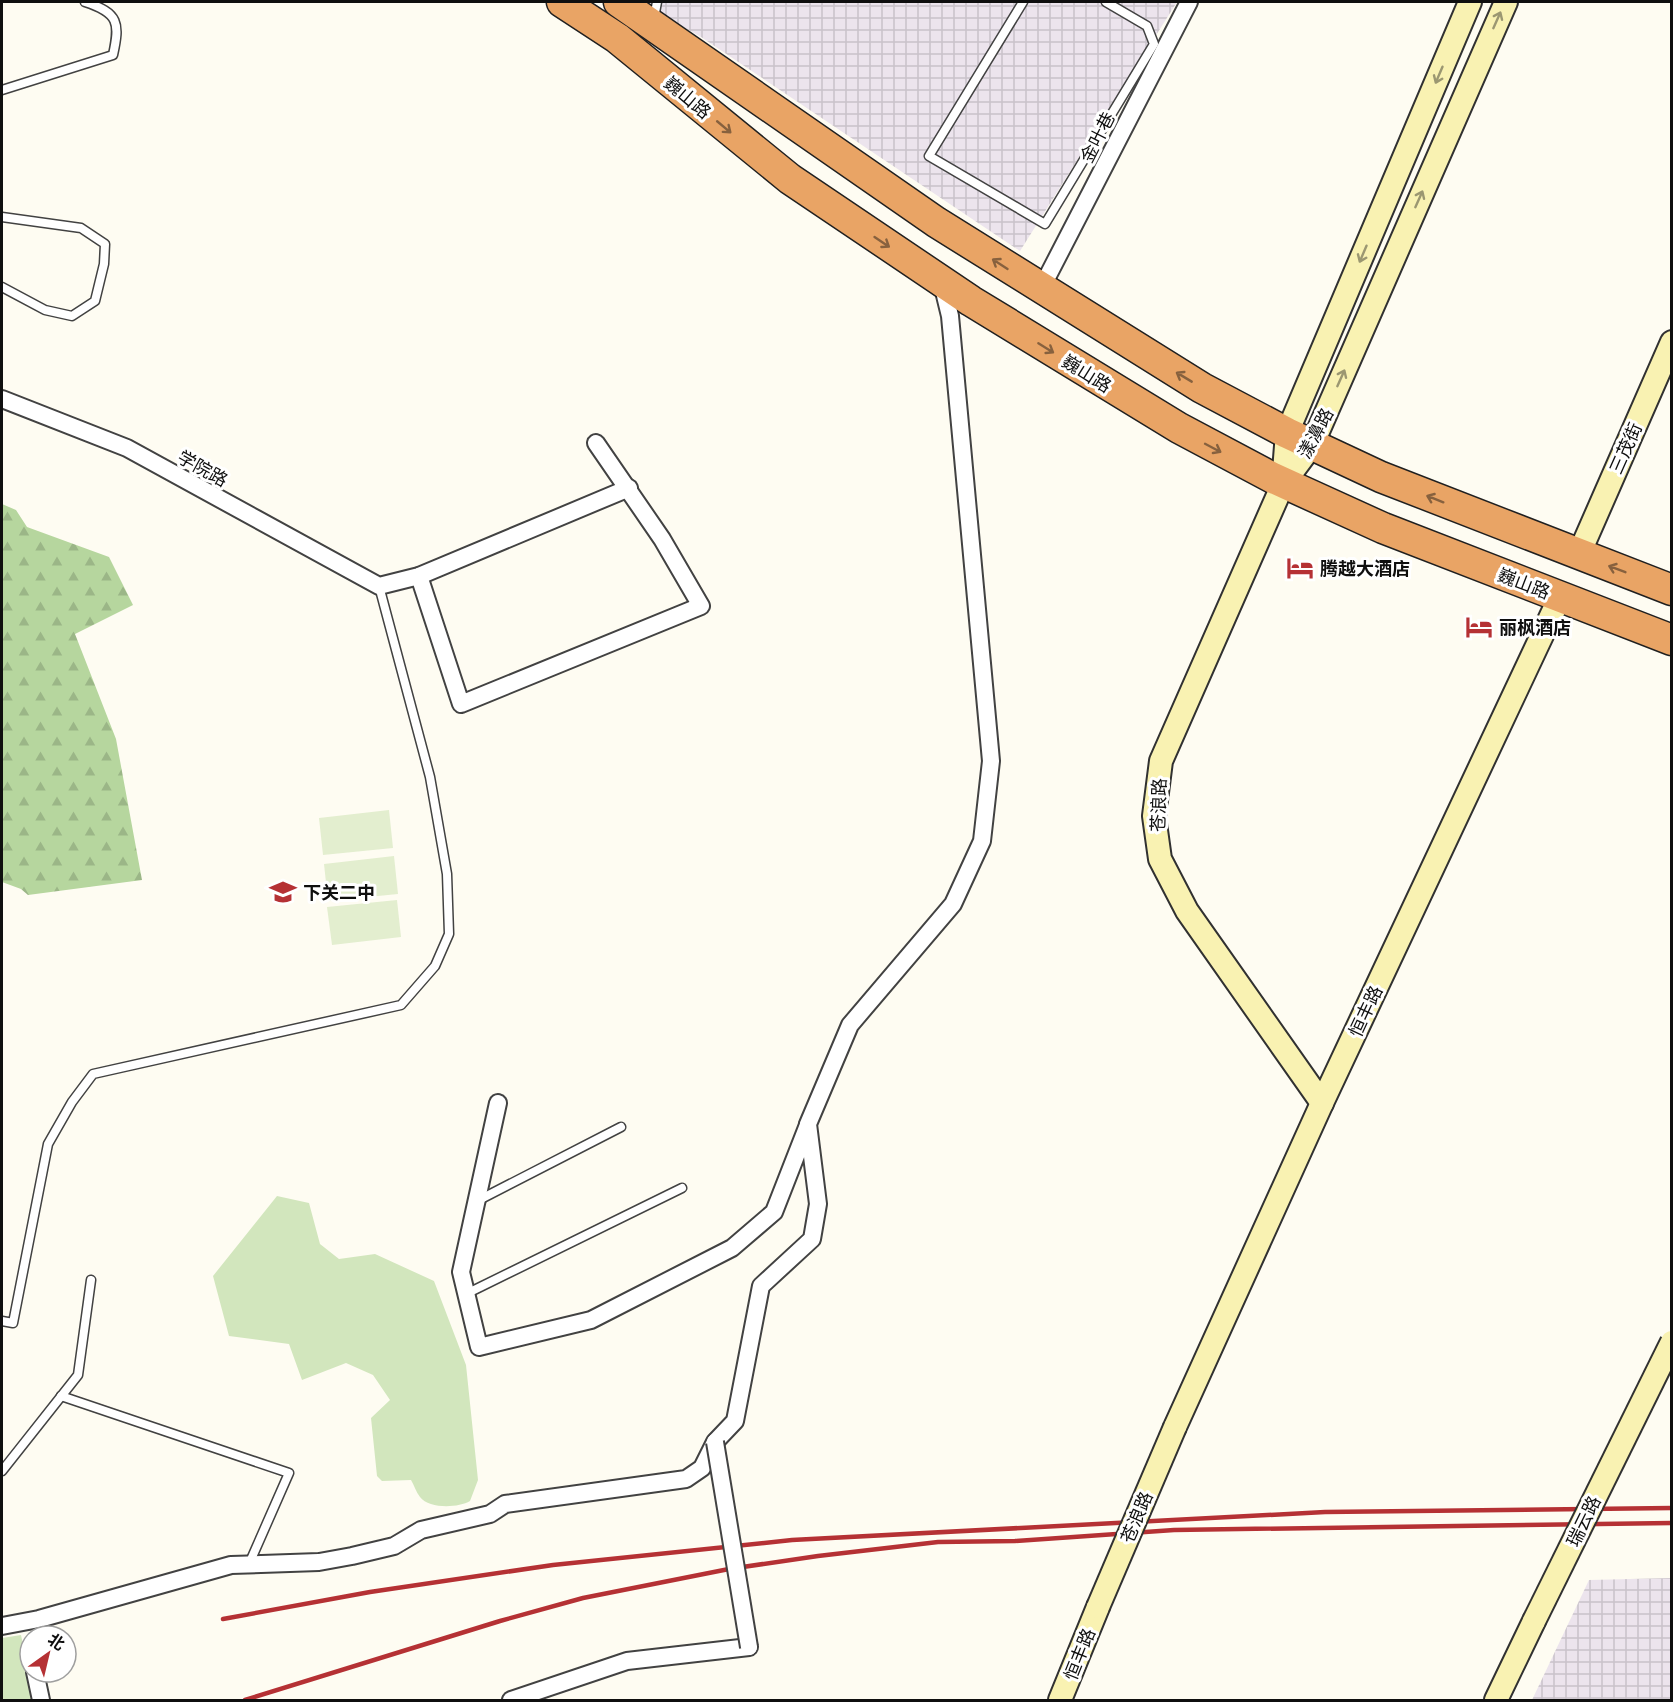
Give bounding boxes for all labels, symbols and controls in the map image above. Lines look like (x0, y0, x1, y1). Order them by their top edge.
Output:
one-way arrow (1492, 12, 1504, 30)
one-way arrow (1433, 65, 1444, 83)
street label: 巍山路 (660, 70, 716, 124)
street label: 金叶巷 (1074, 107, 1120, 167)
one-way arrow (716, 121, 732, 134)
one-way arrow (1415, 190, 1426, 208)
one-way arrow (873, 236, 889, 248)
one-way arrow (1357, 244, 1368, 263)
one-way arrow (992, 257, 1009, 270)
one-way arrow (1037, 342, 1054, 354)
street label: 巍山路 (1058, 349, 1116, 397)
one-way arrow (1336, 369, 1348, 387)
one-way arrow (1176, 371, 1193, 383)
street label: 漾濞路 (1292, 404, 1338, 462)
street label: 三茂街 (1603, 418, 1647, 478)
one-way arrow (1204, 442, 1221, 454)
street label: 学院路 (174, 444, 232, 492)
one-way arrow (1426, 493, 1445, 504)
hotel icon: 腾越大酒店 (1285, 553, 1315, 583)
place label: 腾越大酒店 (1320, 556, 1410, 580)
street label: 巍山路 (1494, 562, 1554, 604)
one-way arrow (1608, 562, 1627, 573)
hotel icon: 丽枫酒店 (1464, 612, 1494, 642)
place label: 丽枫酒店 (1499, 615, 1571, 639)
street label: 苍浪路 (1145, 778, 1171, 832)
school or university icon: 下关二中 (268, 877, 298, 907)
place label: 下关二中 (303, 880, 375, 904)
street label: 恒丰路 (1343, 981, 1387, 1041)
street label: 苍浪路 (1114, 1487, 1158, 1547)
street label: 瑞云路 (1560, 1491, 1606, 1551)
north arrow (18, 1624, 78, 1684)
street label: 恒丰路 (1058, 1624, 1100, 1684)
text: 北 (44, 1628, 69, 1655)

